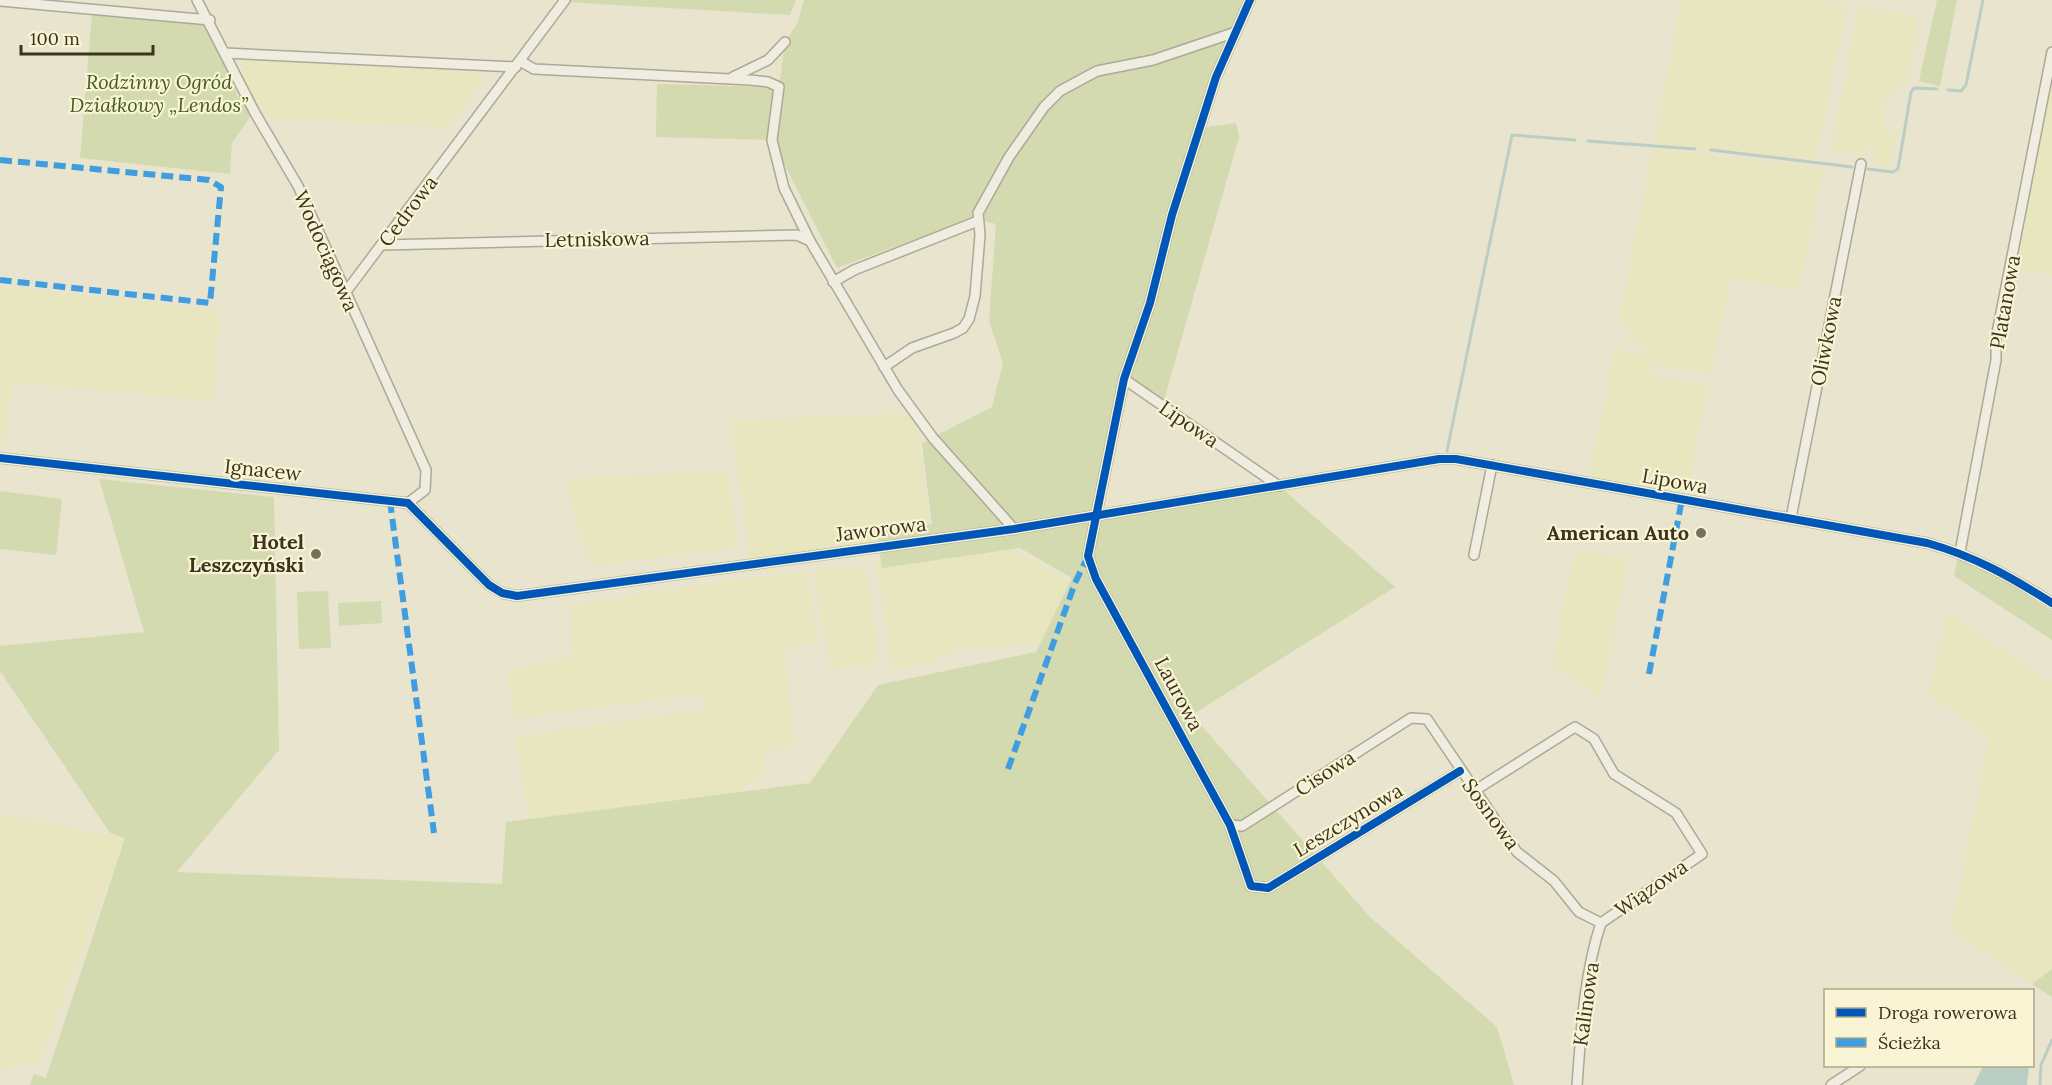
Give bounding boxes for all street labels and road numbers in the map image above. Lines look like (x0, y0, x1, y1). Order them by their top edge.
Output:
street label: Cedrowa (373, 170, 443, 251)
street label: Wodociągowa (289, 186, 364, 315)
street label: Letniskowa (544, 225, 650, 252)
street label: Platanowa (1984, 253, 2025, 351)
street label: Oliwkowa (1805, 294, 1846, 388)
street label: Lipowa (1155, 395, 1224, 453)
street label: Ignacew (223, 453, 303, 486)
street label: Lipowa (1640, 462, 1710, 499)
street label: Jaworowa (833, 511, 928, 547)
street label: Laurowa (1150, 652, 1209, 735)
street label: Cisowa (1290, 744, 1359, 801)
street label: Sosnowa (1457, 773, 1526, 854)
street label: Leszczynowa (1289, 777, 1407, 862)
street label: Wiązowa (1609, 853, 1692, 922)
street label: Kalinowa (1567, 960, 1604, 1048)

